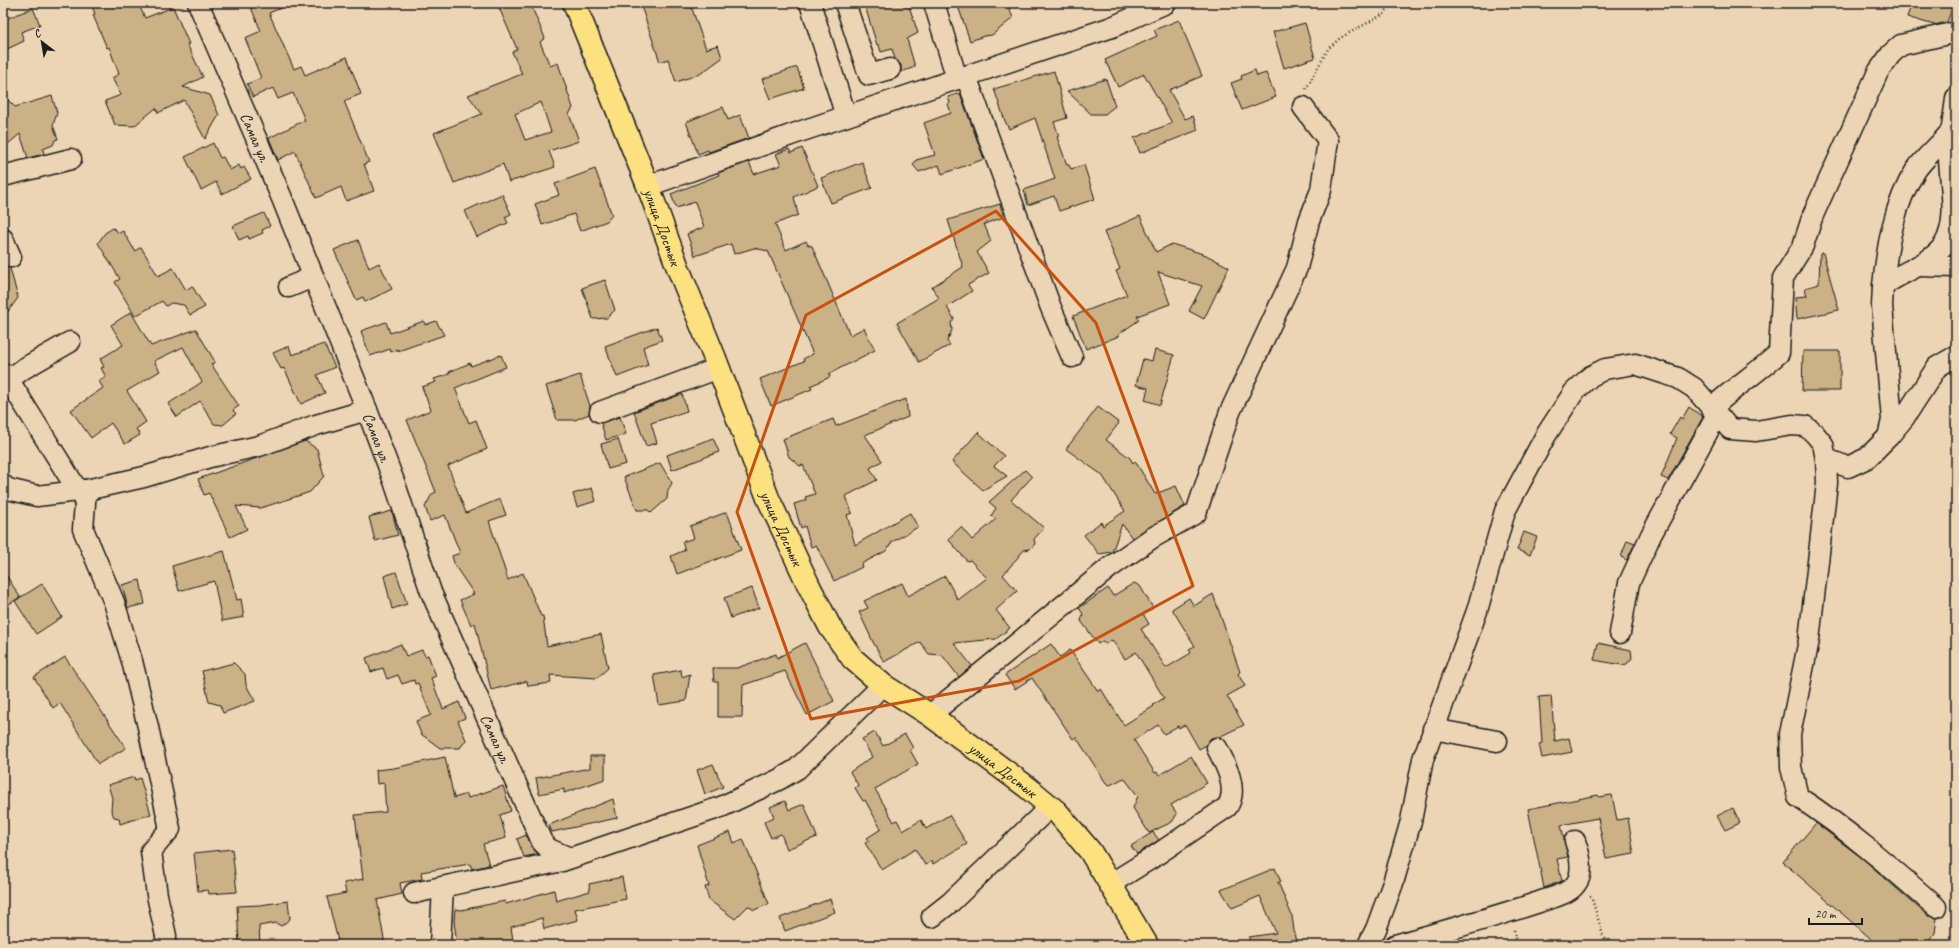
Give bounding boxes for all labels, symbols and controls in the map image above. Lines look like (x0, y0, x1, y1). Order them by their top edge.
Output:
north arrow (22, 22, 62, 62)
text: С (31, 25, 44, 41)
street label: Самал ул. (235, 110, 275, 166)
street label: улица Достык (639, 185, 686, 270)
street label: Самал ул. (358, 410, 395, 466)
street label: улица Достык (755, 487, 808, 571)
street label: Самал ул. (475, 711, 515, 767)
street label: улица Достык (964, 738, 1043, 804)
scale bar (1809, 900, 1862, 926)
text: 20 m (1815, 906, 1837, 922)

